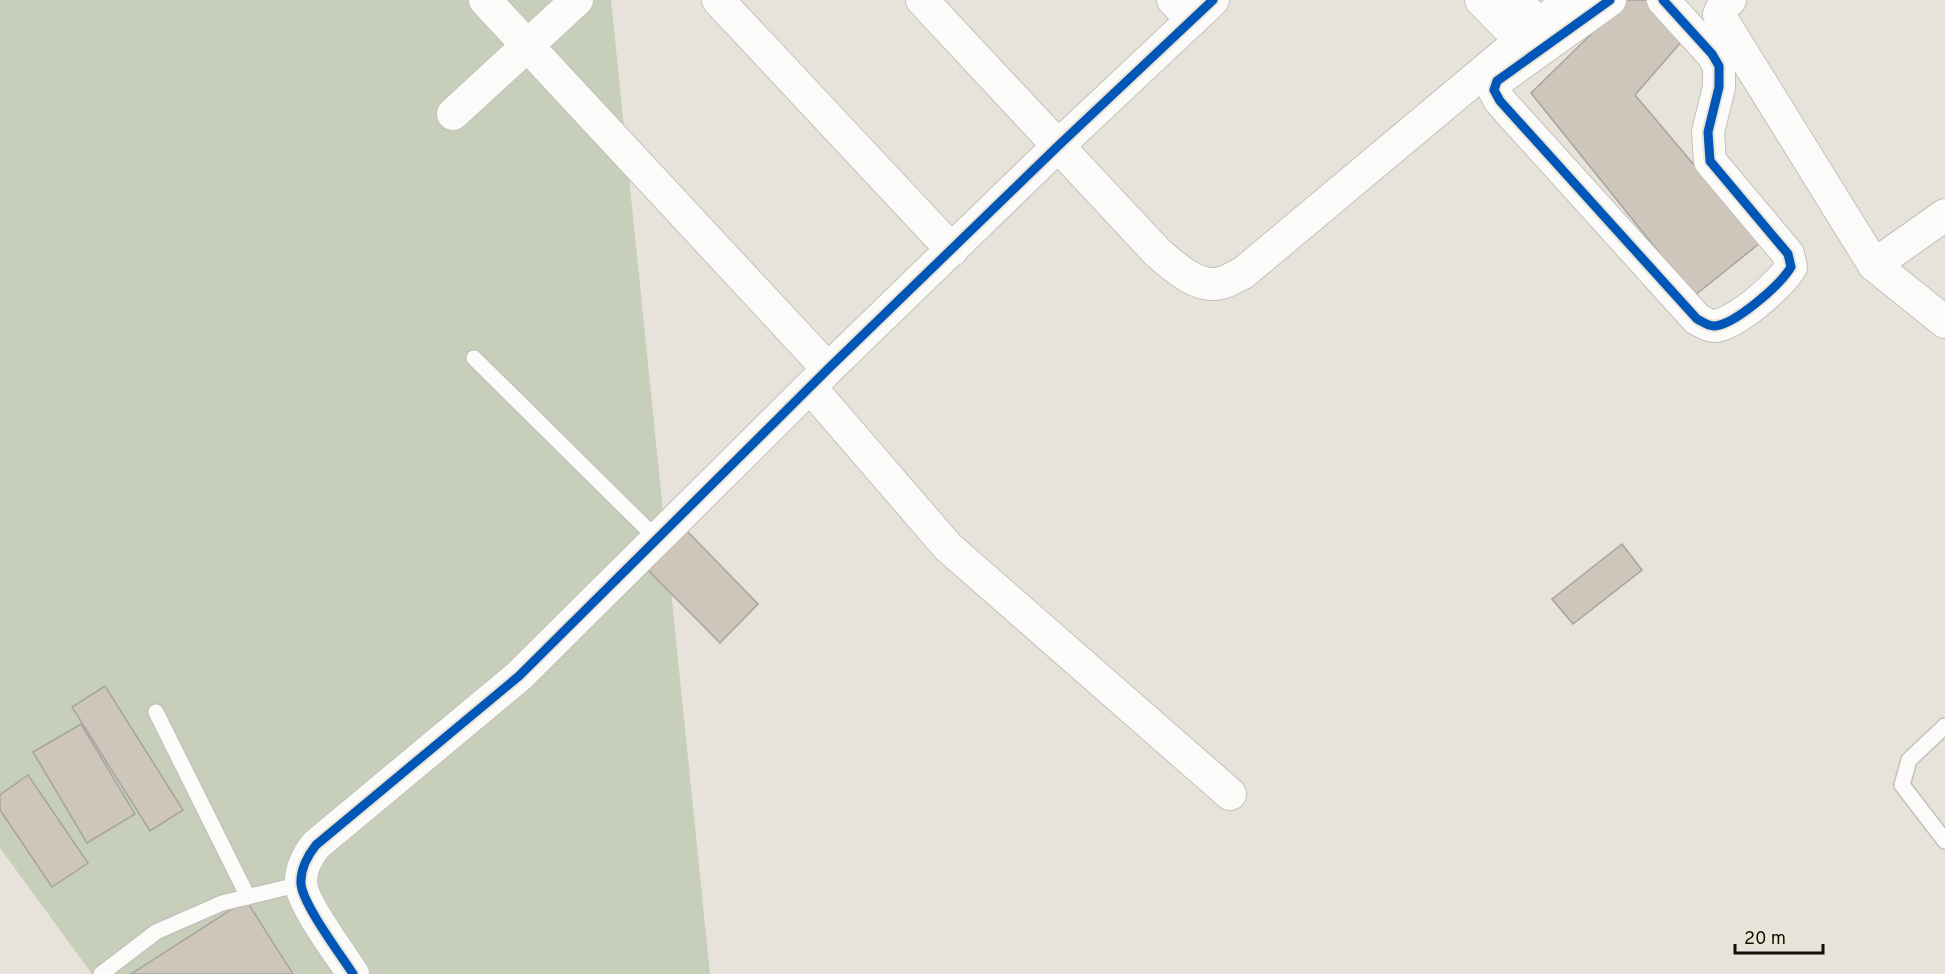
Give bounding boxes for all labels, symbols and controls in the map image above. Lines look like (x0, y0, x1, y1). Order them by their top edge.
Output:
scale bar (1735, 917, 1824, 955)
text: 20 m (1744, 928, 1786, 951)

